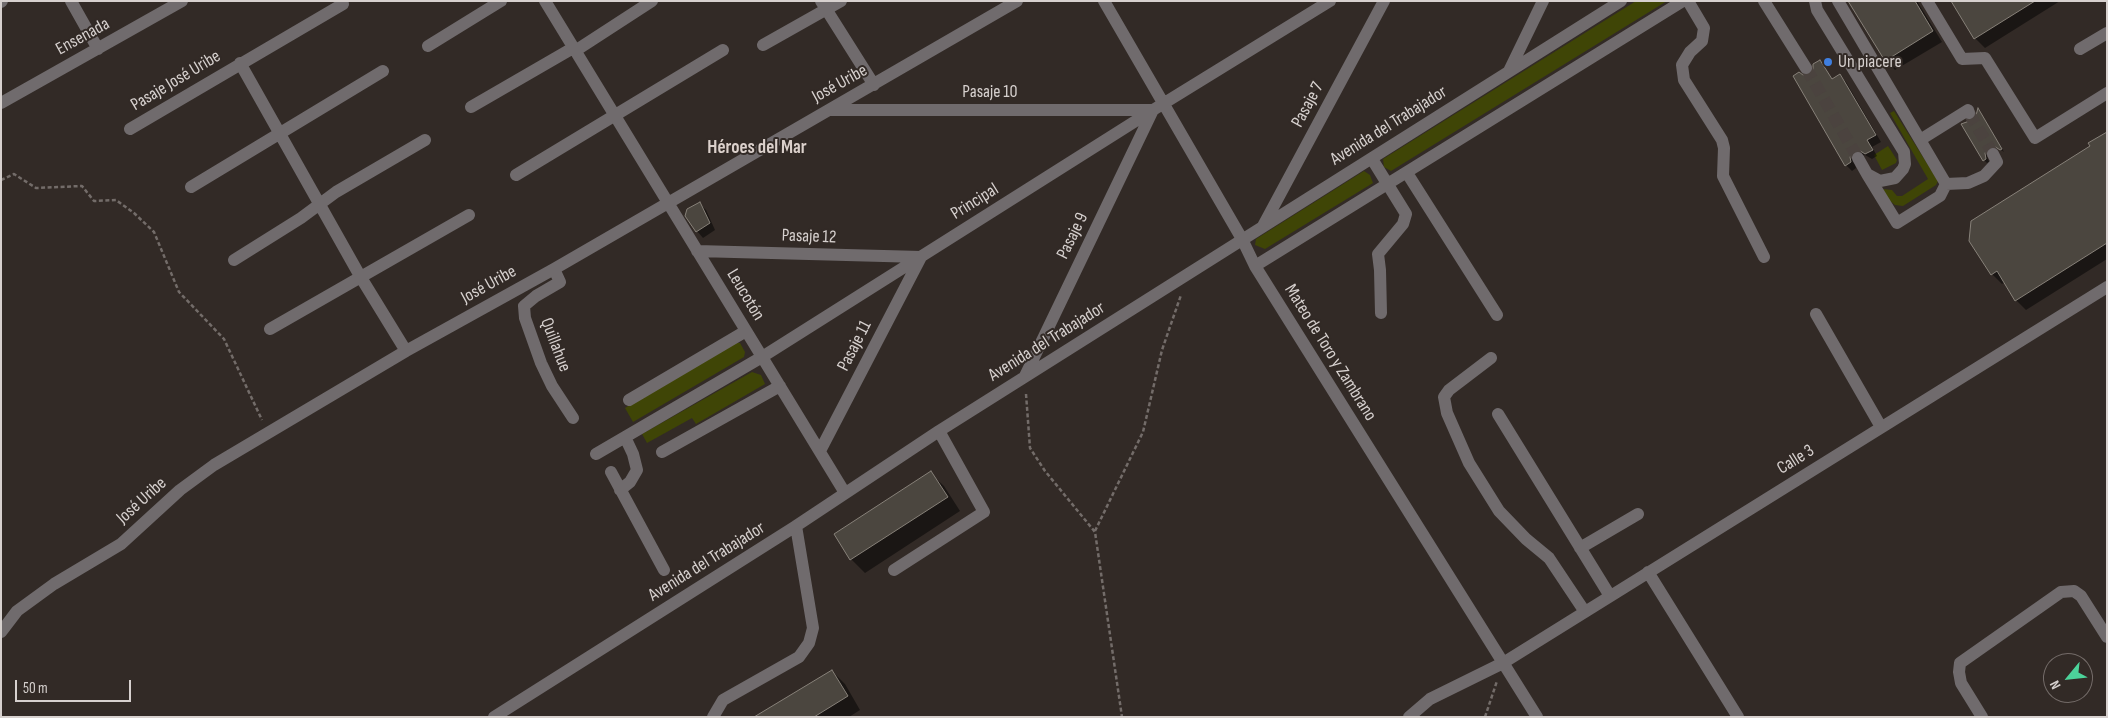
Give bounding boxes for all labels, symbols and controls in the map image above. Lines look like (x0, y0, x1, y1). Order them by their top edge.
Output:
street label: Ensenada (52, 14, 114, 60)
street label: Pasaje José Uribe (127, 46, 225, 116)
place label: Un piacere (1838, 51, 1902, 73)
marker: Un piacere (1822, 56, 1834, 68)
street label: José Uribe (809, 60, 871, 108)
street label: Pasaje 7 (1287, 79, 1329, 131)
street label: Pasaje 10 (962, 81, 1018, 103)
street label: Avenida del Trabajador (1327, 82, 1451, 170)
district label: Héroes del Mar (707, 137, 807, 159)
street label: Principal (947, 179, 1003, 225)
street label: Pasaje 9 (1053, 209, 1093, 263)
street label: Pasaje 12 (781, 225, 837, 249)
street label: José Uribe (458, 261, 520, 309)
street label: Leucotón (721, 265, 769, 325)
street label: Mateo de Toro y Zambrano (1279, 281, 1381, 425)
street label: Avenida del Trabajador (985, 298, 1109, 386)
street label: Quillahue (535, 315, 575, 375)
street label: Pasaje 11 (833, 317, 877, 375)
street label: Calle 3 (1773, 440, 1819, 480)
street label: José Uribe (113, 473, 171, 529)
street label: Avenida del Trabajador (645, 518, 769, 606)
north arrow (2043, 653, 2093, 703)
scale bar (18, 670, 134, 702)
text: N (2046, 678, 2064, 692)
text: 50 m (23, 679, 48, 698)

